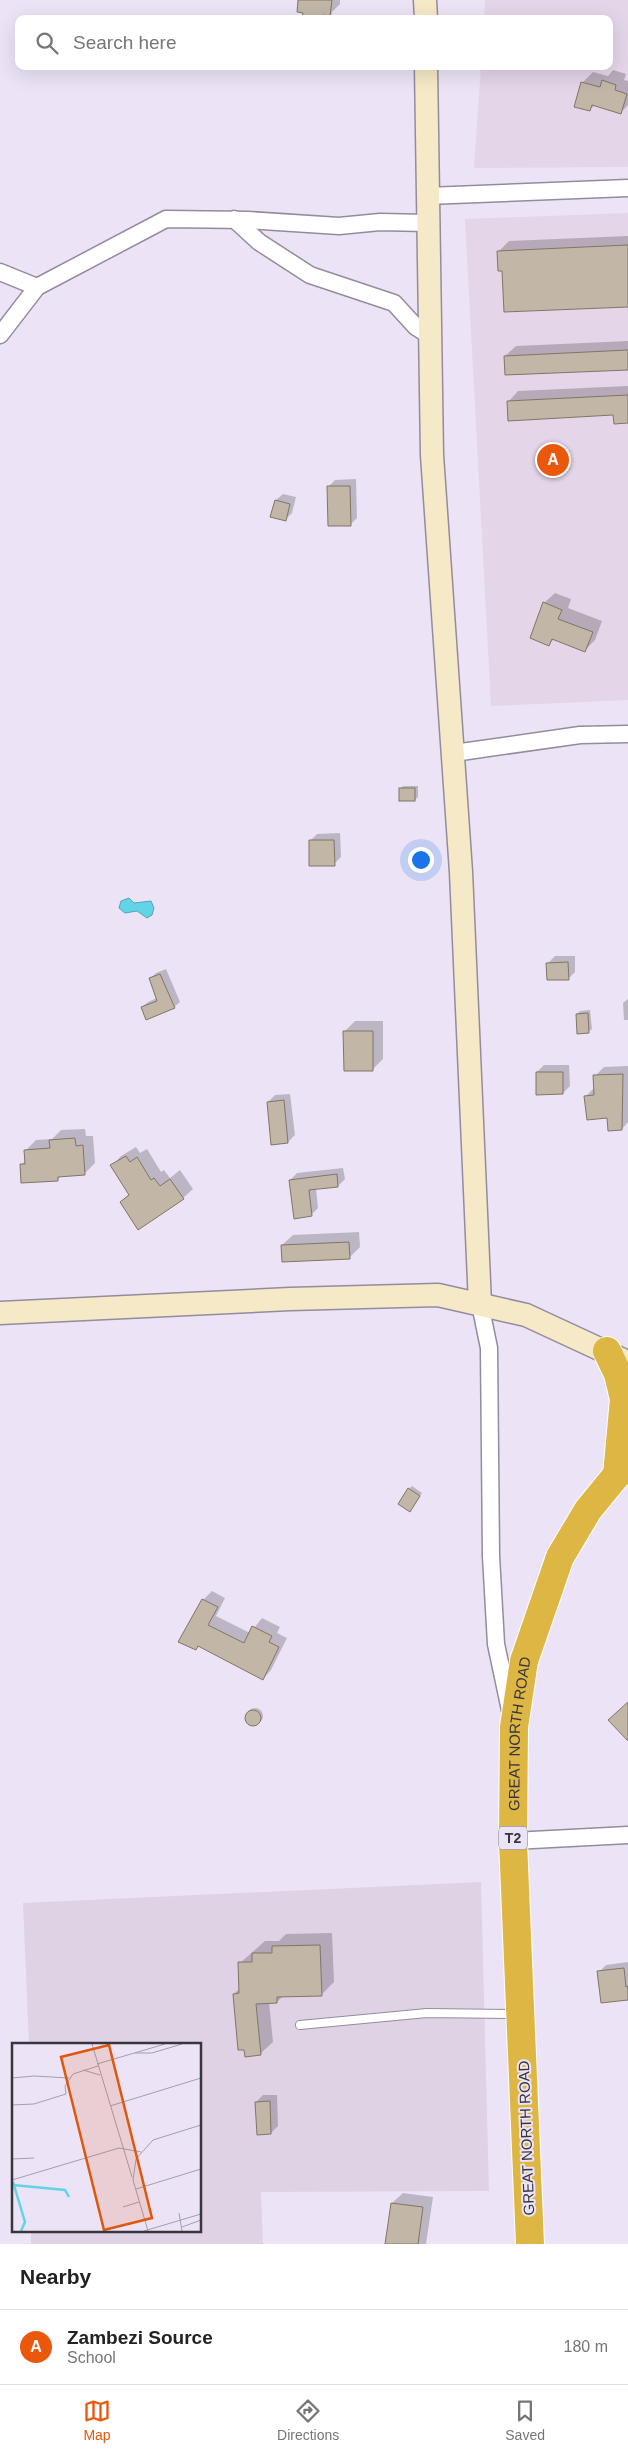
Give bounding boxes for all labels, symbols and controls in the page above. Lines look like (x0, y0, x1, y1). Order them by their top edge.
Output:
search box (15, 15, 613, 70)
icon: search (33, 29, 61, 57)
text: Search here (73, 32, 177, 53)
pin: A (537, 441, 569, 479)
your location (408, 847, 434, 873)
street label: GREAT NORTH ROAD (505, 1655, 533, 1811)
road number: T2 (499, 1826, 527, 1850)
inset map (12, 2043, 201, 2232)
street label: GREAT NORTH ROAD (515, 2060, 537, 2216)
text: Nearby (20, 2265, 91, 2288)
text: Zambezi Source (67, 2327, 213, 2348)
text: A (30, 2338, 42, 2355)
text: 180 m (564, 2338, 608, 2355)
text: School (67, 2349, 116, 2366)
tab: Map (83, 2397, 111, 2443)
tab: Directions (277, 2397, 339, 2443)
tab: Saved (505, 2397, 545, 2443)

